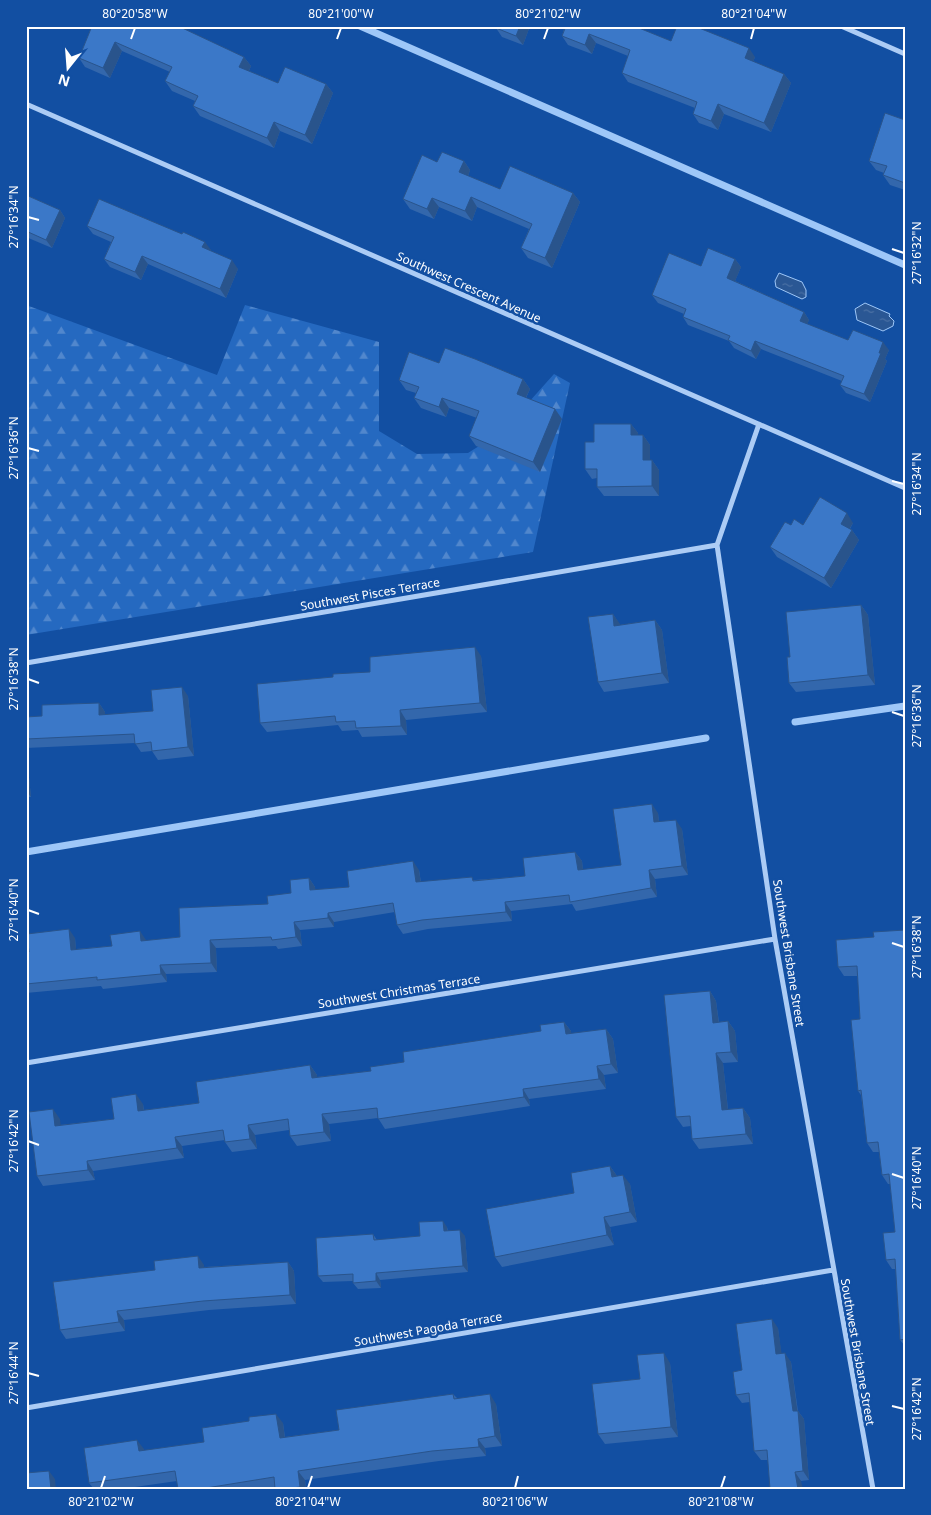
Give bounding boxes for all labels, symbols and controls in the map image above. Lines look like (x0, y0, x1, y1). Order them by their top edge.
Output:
text: 80°20'58"W (102, 5, 168, 22)
text: 80°21'00"W (308, 5, 374, 22)
text: 80°21'02"W (515, 5, 581, 22)
text: 80°21'04"W (721, 5, 787, 22)
north arrow (42, 42, 92, 92)
text: N (56, 70, 72, 92)
text: 27°16'34"N (5, 185, 22, 249)
text: 27°16'32"N (908, 221, 925, 285)
street label: Southwest Crescent Avenue (394, 247, 544, 327)
text: 27°16'36"N (5, 416, 22, 480)
text: 27°16'34"N (908, 452, 925, 516)
street label: Southwest Pisces Terrace (299, 573, 441, 615)
text: 27°16'38"N (5, 647, 22, 711)
text: 27°16'36"N (908, 684, 925, 748)
text: 27°16'40"N (5, 878, 22, 942)
street label: Southwest Brisbane Street (769, 878, 809, 1029)
text: 27°16'38"N (908, 915, 925, 979)
street label: Southwest Christmas Terrace (317, 970, 481, 1012)
text: 27°16'42"N (5, 1109, 22, 1173)
text: 27°16'40"N (908, 1146, 925, 1210)
street label: Southwest Brisbane Street (837, 1277, 879, 1427)
street label: Southwest Pagoda Terrace (353, 1308, 503, 1350)
text: 27°16'44"N (5, 1341, 22, 1405)
text: 27°16'42"N (908, 1377, 925, 1441)
text: 80°21'02"W (68, 1493, 134, 1510)
text: 80°21'04"W (275, 1493, 341, 1510)
text: 80°21'06"W (482, 1493, 548, 1510)
text: 80°21'08"W (688, 1493, 754, 1510)

